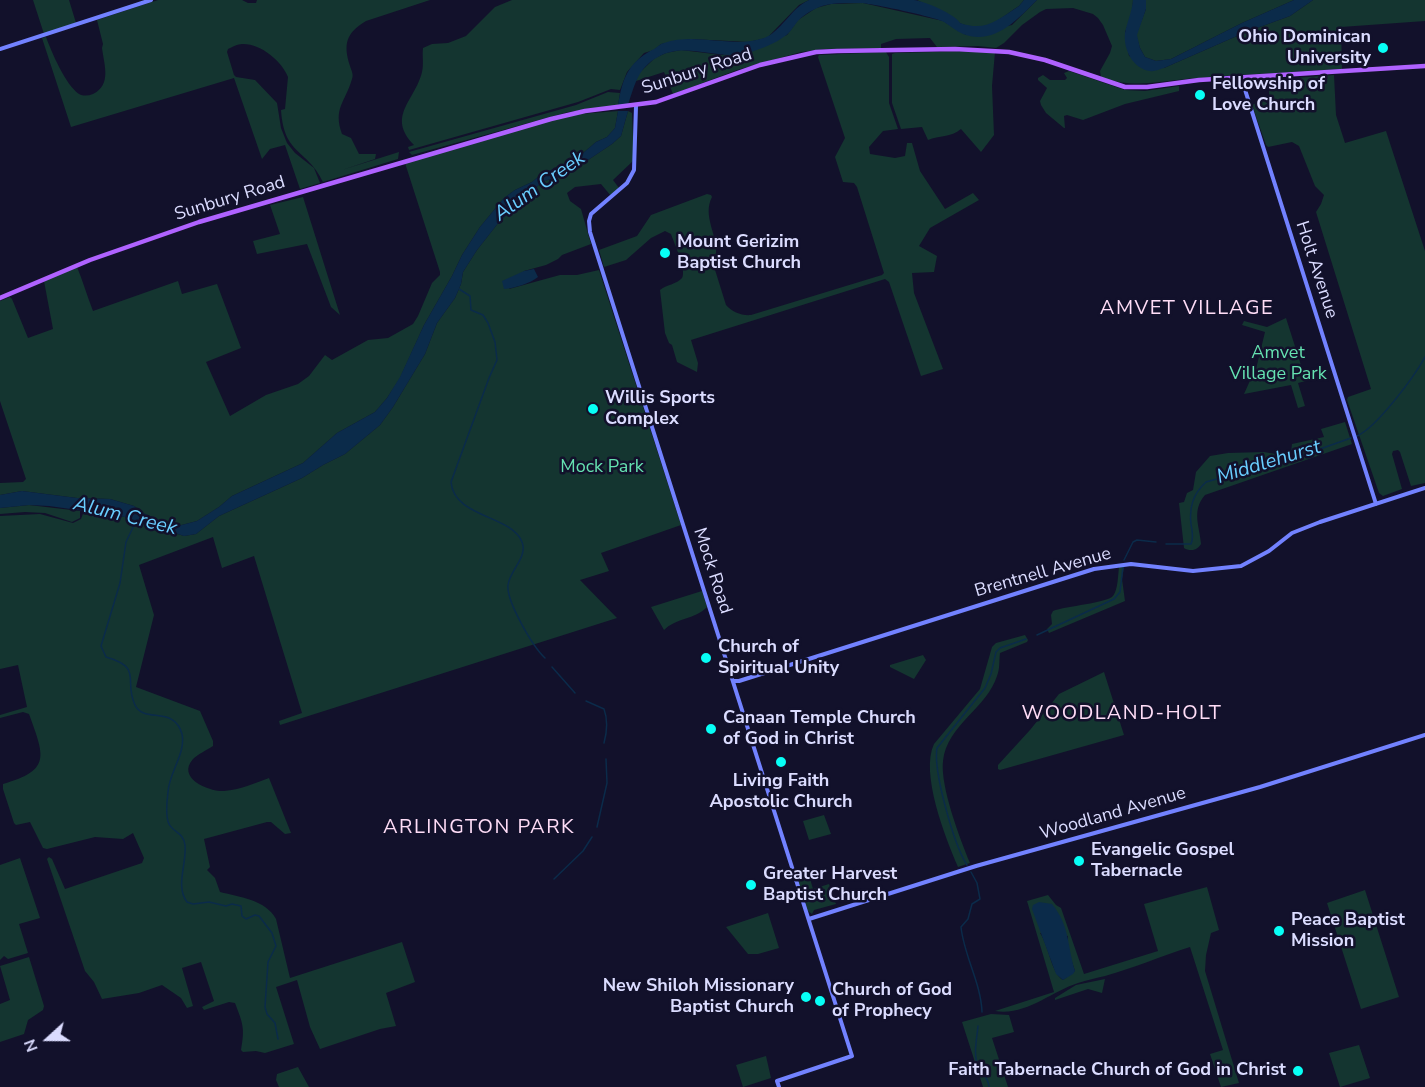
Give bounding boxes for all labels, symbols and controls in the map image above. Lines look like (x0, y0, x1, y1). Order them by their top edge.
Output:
place label: Ohio Dominican University (1238, 27, 1371, 70)
marker: Ohio Dominican University (1376, 41, 1390, 55)
street label: Sunbury Road (639, 44, 755, 100)
place label: Fellowship of Love Church (1212, 74, 1325, 116)
marker: Fellowship of Love Church (1193, 88, 1207, 102)
water label: Alum Creek (490, 147, 590, 227)
street label: Sunbury Road (172, 172, 288, 226)
street label: Holt Avenue (1290, 219, 1342, 321)
place label: Mount Gerizim Baptist Church (677, 232, 801, 274)
marker: Mount Gerizim Baptist Church (658, 246, 672, 260)
district label: AMVET VILLAGE (1100, 297, 1274, 321)
park label: Amvet Village Park (1229, 343, 1327, 386)
place label: Willis Sports Complex (605, 388, 715, 430)
marker: Willis Sports Complex (586, 402, 600, 416)
water label: Middlehurst (1214, 436, 1324, 490)
park label: Mock Park (560, 457, 644, 479)
water label: Alum Creek (71, 493, 179, 541)
street label: Mock Road (688, 525, 736, 617)
street label: Brentnell Avenue (972, 543, 1114, 603)
place label: Church of Spiritual Unity (718, 637, 839, 680)
marker: Church of Spiritual Unity (699, 651, 713, 665)
district label: WOODLAND-HOLT (1022, 702, 1222, 726)
place label: Canaan Temple Church of God in Christ (723, 708, 916, 750)
marker: Canaan Temple Church of God in Christ (704, 722, 718, 736)
marker: Living Faith Apostolic Church (774, 755, 788, 769)
place label: Living Faith Apostolic Church (709, 771, 853, 814)
street label: Woodland Avenue (1038, 783, 1188, 845)
district label: ARLINGTON PARK (383, 816, 575, 840)
place label: Evangelic Gospel Tabernacle (1091, 840, 1234, 882)
marker: Evangelic Gospel Tabernacle (1072, 854, 1086, 868)
place label: Greater Harvest Baptist Church (763, 864, 897, 906)
marker: Greater Harvest Baptist Church (744, 878, 758, 892)
place label: Peace Baptist Mission (1291, 910, 1405, 952)
marker: Peace Baptist Mission (1272, 924, 1286, 938)
place label: New Shiloh Missionary Baptist Church (603, 976, 794, 1018)
place label: Church of God of Prophecy (832, 980, 952, 1022)
marker: New Shiloh Missionary Baptist Church (799, 990, 813, 1004)
marker: Church of God of Prophecy (813, 994, 827, 1008)
north arrow (18, 1009, 78, 1069)
text: N (19, 1036, 44, 1055)
place label: Faith Tabernacle Church of God in Christ (948, 1060, 1286, 1082)
marker: Faith Tabernacle Church of God in Christ (1291, 1064, 1305, 1078)

